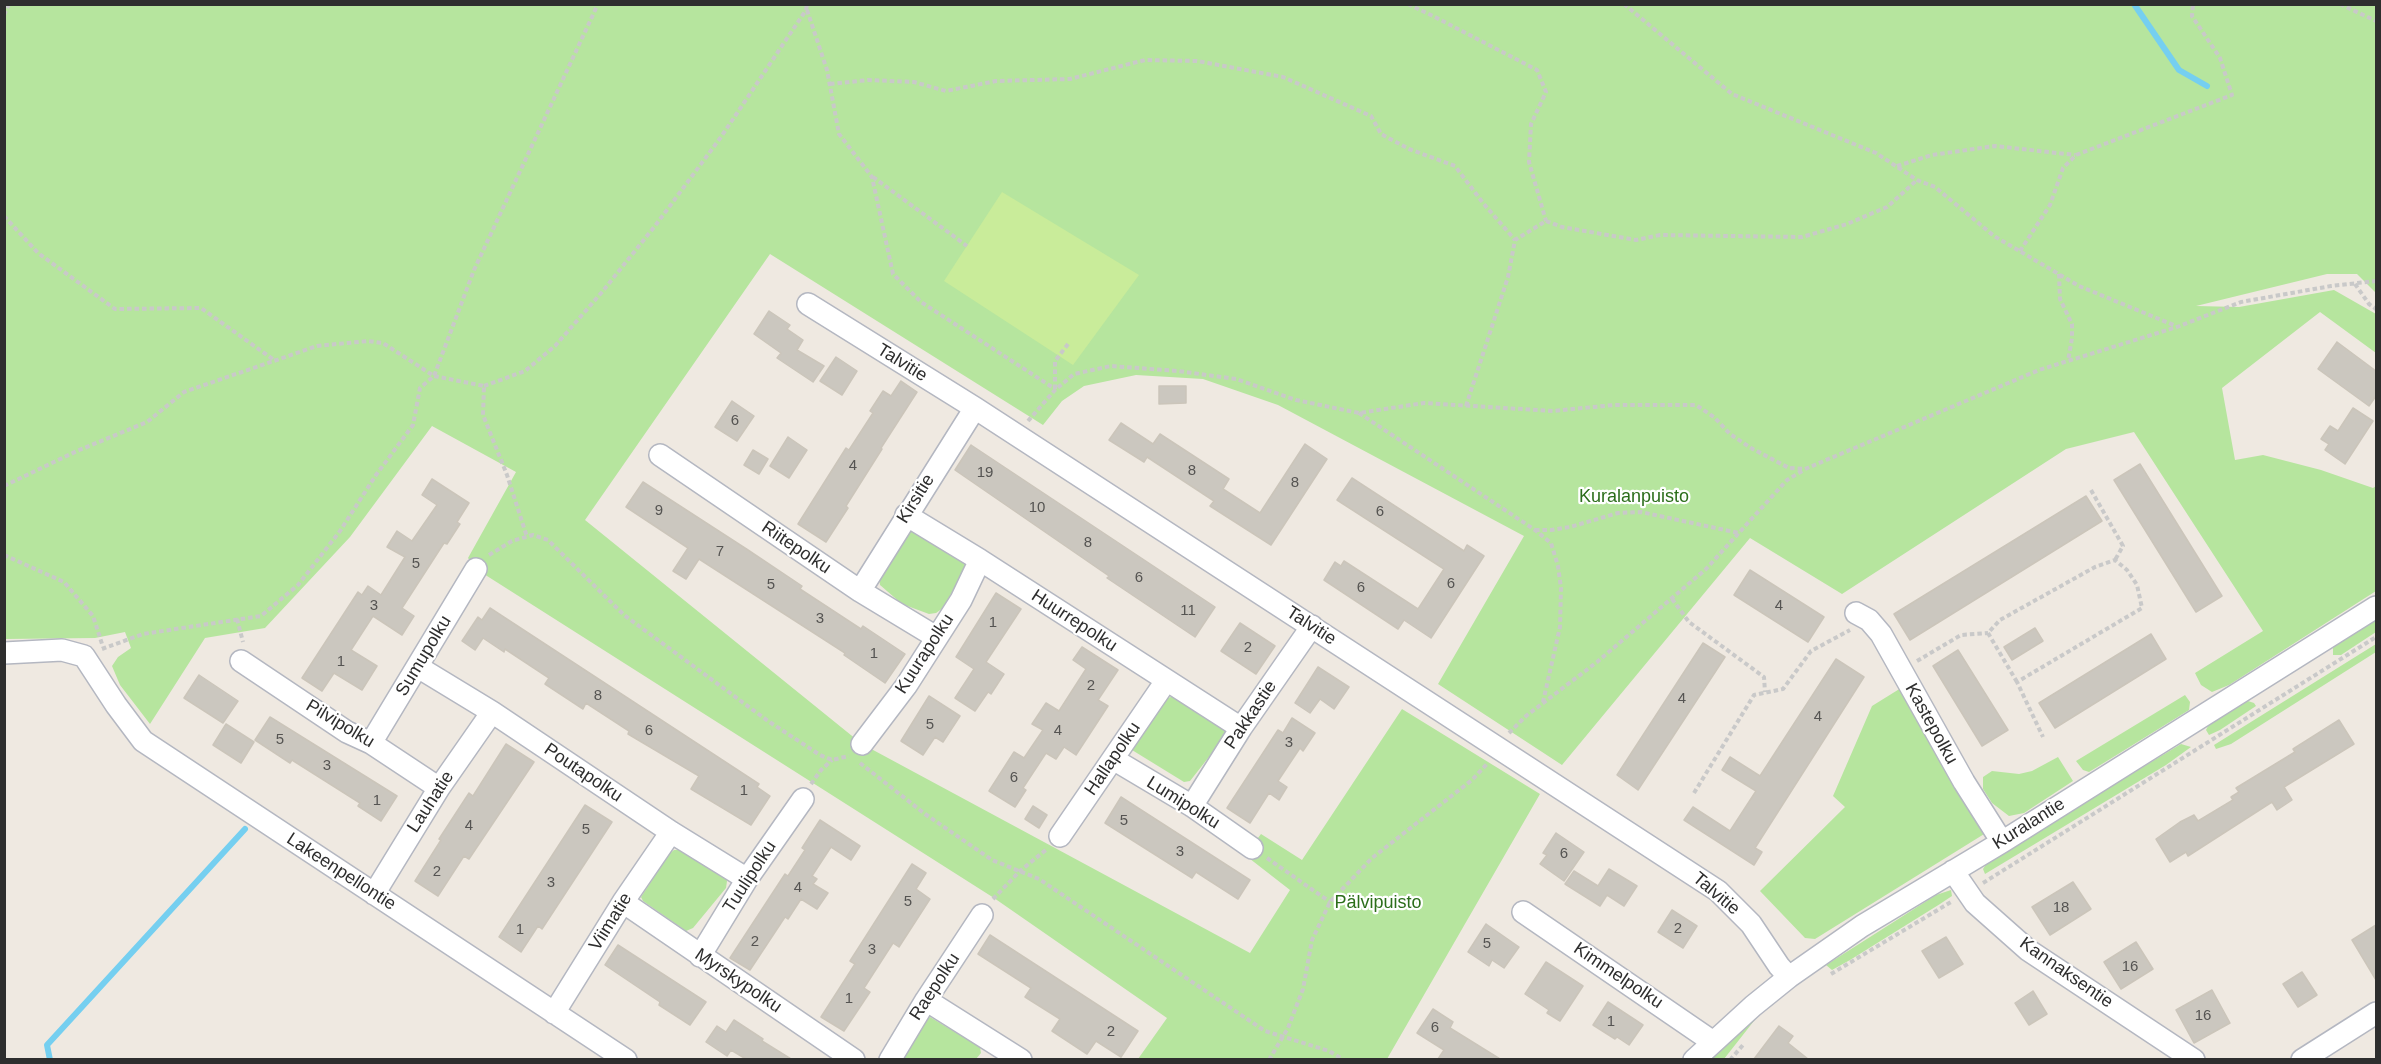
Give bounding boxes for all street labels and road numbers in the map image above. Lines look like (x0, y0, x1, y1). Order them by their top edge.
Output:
street label: Talvitie (873, 339, 931, 387)
street label: Kirsitie (893, 470, 939, 528)
street label: Riitepolku (757, 517, 835, 579)
street label: Huurrepolku (1027, 585, 1121, 657)
street label: Talvitie (1282, 602, 1340, 650)
street label: Kuurapolku (891, 610, 959, 698)
street label: Sumupolku (392, 612, 456, 700)
street label: Pakkastie (1220, 677, 1282, 753)
street label: Kastepolku (1900, 680, 1962, 768)
street label: Pilvipolku (302, 695, 378, 753)
street label: Hallapolku (1081, 718, 1145, 800)
street label: Poutapolku (540, 739, 626, 807)
street label: Lauhatie (403, 767, 459, 837)
street label: Lumipolku (1142, 772, 1224, 834)
street label: Kuralantie (1989, 793, 2069, 855)
street label: Lakeenpellontie (282, 829, 400, 915)
street label: Tuulipolku (719, 837, 781, 917)
street label: Talvitie (1688, 868, 1744, 920)
street label: Viimatie (585, 889, 637, 955)
street label: Kannaksentie (2015, 933, 2117, 1013)
street label: Kimmelpolku (1569, 938, 1667, 1014)
street label: Myrskypolku (691, 944, 785, 1018)
street label: Raepolku (905, 949, 965, 1025)

